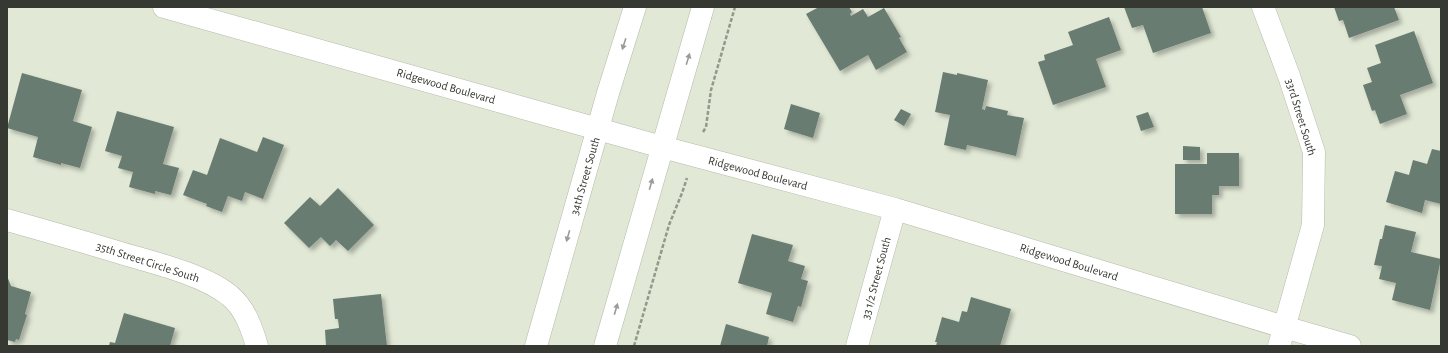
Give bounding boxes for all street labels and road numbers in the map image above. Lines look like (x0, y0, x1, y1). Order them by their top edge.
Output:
street label: Ridgewood Boulevard (395, 66, 497, 106)
street label: 33rd Street South (1284, 77, 1318, 157)
street label: 34th Street South (568, 136, 602, 216)
street label: Ridgewood Boulevard (707, 154, 809, 192)
street label: 33 1/2 Street South (859, 236, 893, 320)
street label: 35th Street Circle South (95, 240, 201, 284)
street label: Ridgewood Boulevard (1018, 241, 1120, 283)

